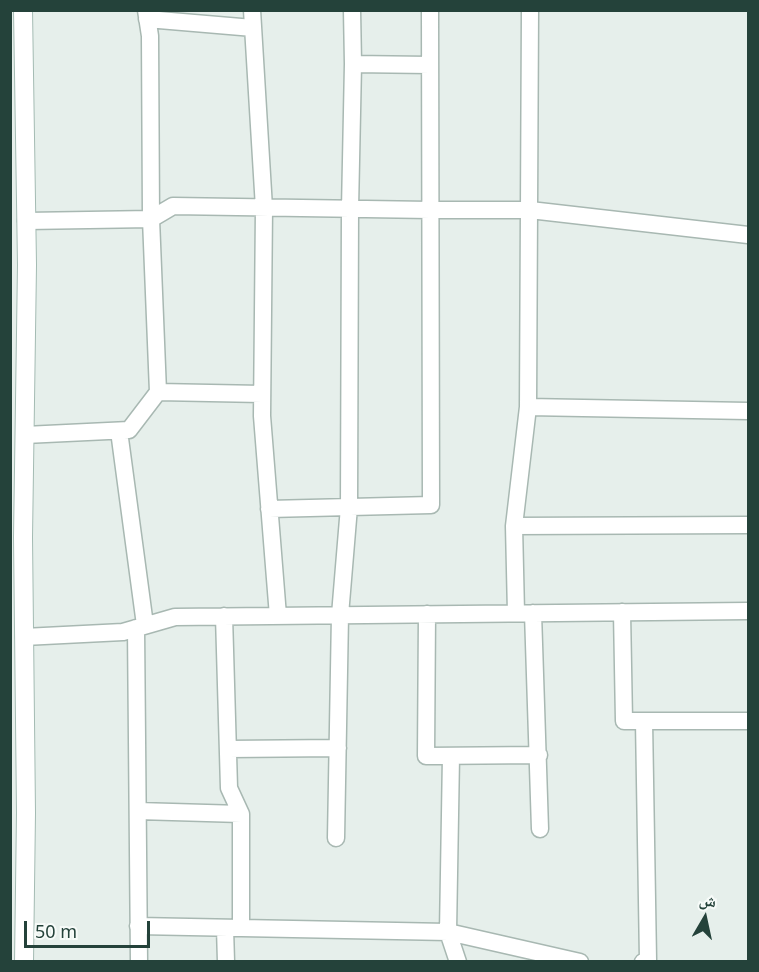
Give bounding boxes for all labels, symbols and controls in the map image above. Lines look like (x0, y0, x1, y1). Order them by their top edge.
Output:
north arrow (675, 888, 735, 948)
text: ش (698, 888, 718, 912)
scale bar (27, 909, 153, 947)
text: 50 m (35, 919, 77, 943)

